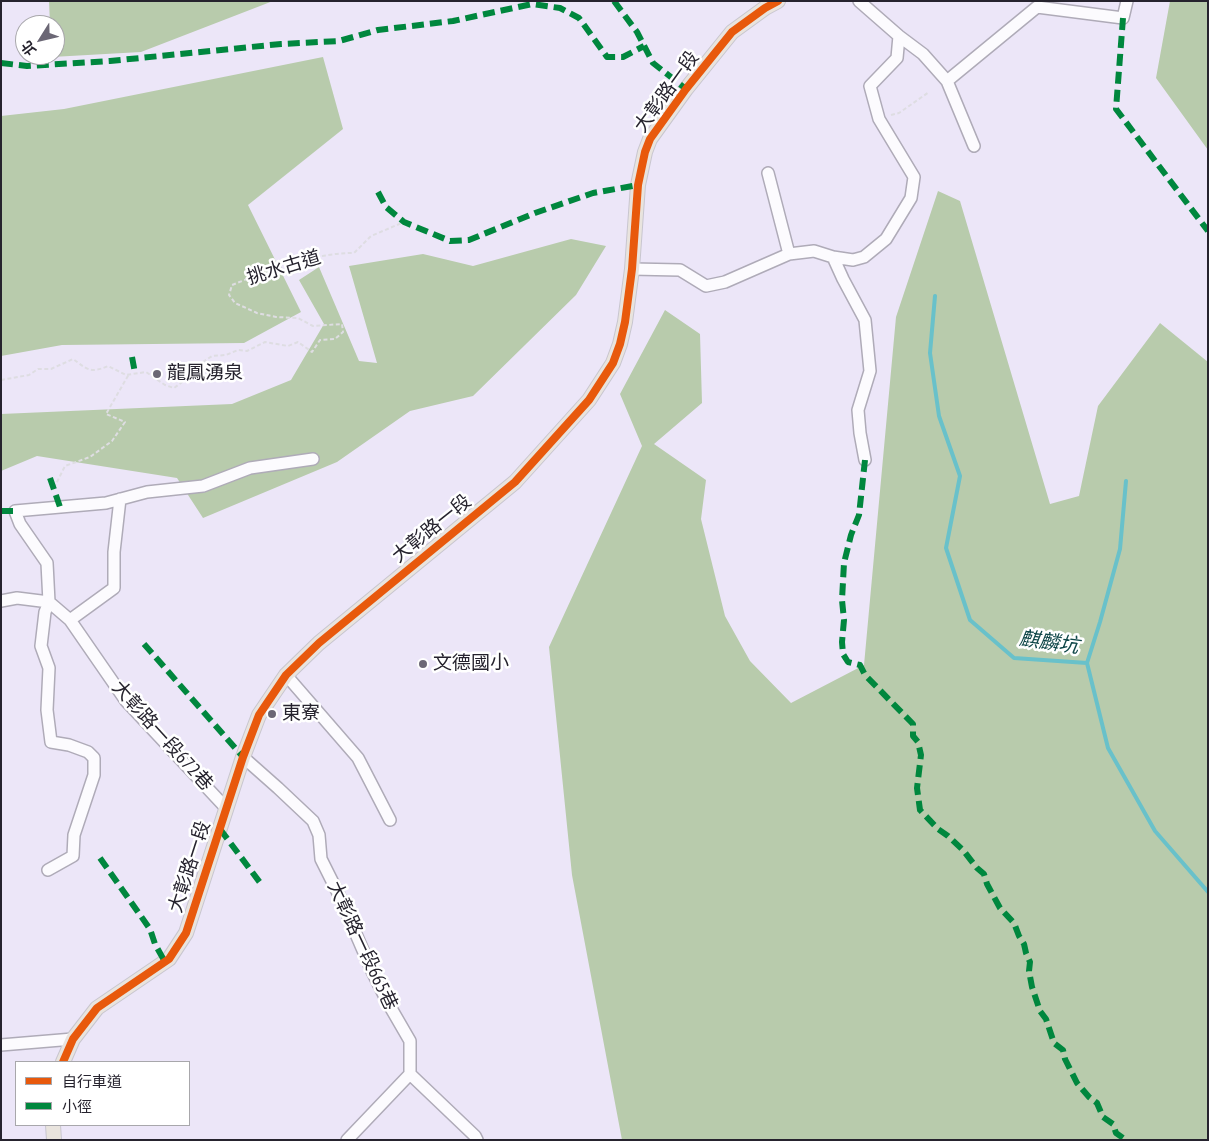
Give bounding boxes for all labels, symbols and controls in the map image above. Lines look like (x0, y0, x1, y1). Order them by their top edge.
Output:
north arrow (15, 15, 65, 65)
text: 北 (17, 37, 40, 59)
street label: 大彰路一段 (630, 47, 704, 137)
street label: 挑水古道 (244, 246, 324, 290)
place label: 龍鳳湧泉 (167, 363, 243, 385)
marker: 龍鳳湧泉 (151, 368, 163, 380)
street label: 大彰路一段 (388, 490, 476, 568)
water label: 麒麟坑 (1018, 627, 1080, 659)
place label: 文德國小 (433, 653, 509, 675)
marker: 文德國小 (417, 658, 429, 670)
street label: 大彰路一段672巷 (107, 676, 217, 796)
place label: 東寮 (282, 703, 320, 725)
marker: 東寮 (266, 708, 278, 720)
street label: 大彰路一段 (164, 818, 216, 916)
street label: 大彰路一段665巷 (322, 878, 402, 1014)
legend (15, 1061, 190, 1126)
text: 自行車道 (62, 1072, 122, 1091)
text: 小徑 (62, 1097, 92, 1116)

